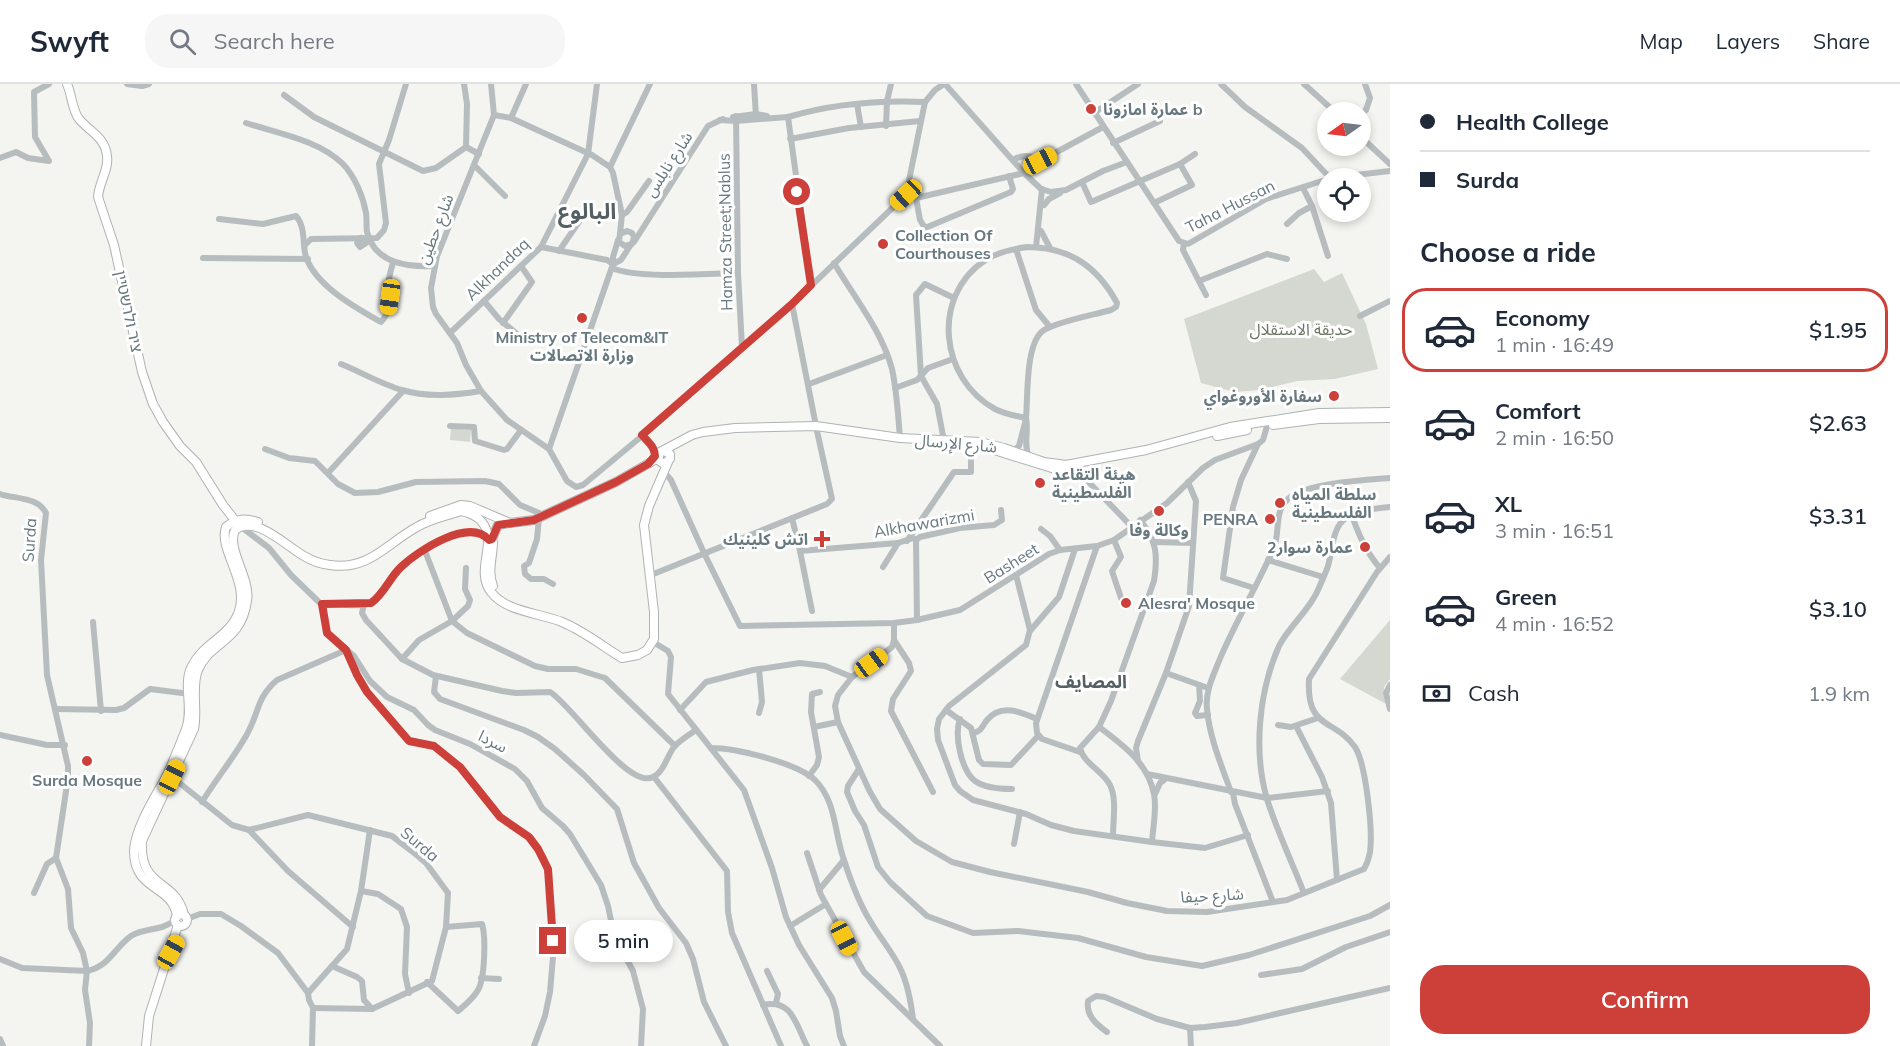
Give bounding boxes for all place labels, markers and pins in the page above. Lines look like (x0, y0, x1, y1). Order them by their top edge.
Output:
place label: عمارة امازونا b (1103, 99, 1203, 119)
marker: عمارة امازونا b (1084, 102, 1098, 116)
place label: Collection Of Courthouses (895, 225, 993, 263)
marker: Collection Of Courthouses (876, 237, 890, 251)
marker: Ministry of Telecom&IT وزارة الاتصالات (575, 311, 589, 325)
place label: Ministry of Telecom&IT وزارة الاتصالات (495, 327, 669, 365)
place label: سفارة الأوروغواي (1204, 386, 1322, 410)
marker: سفارة الأوروغواي (1327, 389, 1341, 403)
place label: هيئة التقاعد الفلسطينية (1052, 464, 1136, 502)
marker: هيئة التقاعد الفلسطينية (1033, 476, 1047, 490)
place label: سلطة المياه الفلسطينية (1292, 484, 1376, 522)
marker: سلطة المياه الفلسطينية (1273, 496, 1287, 510)
marker: وكالة وفا (1152, 504, 1166, 518)
place label: PENRA (1203, 509, 1258, 529)
marker: PENRA (1263, 512, 1277, 526)
place label: وكالة وفا (1129, 520, 1189, 540)
place label: اتش كلينيك (723, 529, 808, 549)
marker: اتش كلينيك (813, 530, 831, 548)
place label: عمارة سوار2 (1267, 537, 1353, 557)
marker: عمارة سوار2 (1358, 540, 1372, 554)
place label: Alesra' Mosque (1138, 593, 1255, 613)
marker: Alesra' Mosque (1119, 596, 1133, 610)
marker: Surda Mosque (80, 754, 94, 768)
place label: Surda Mosque (32, 770, 142, 790)

